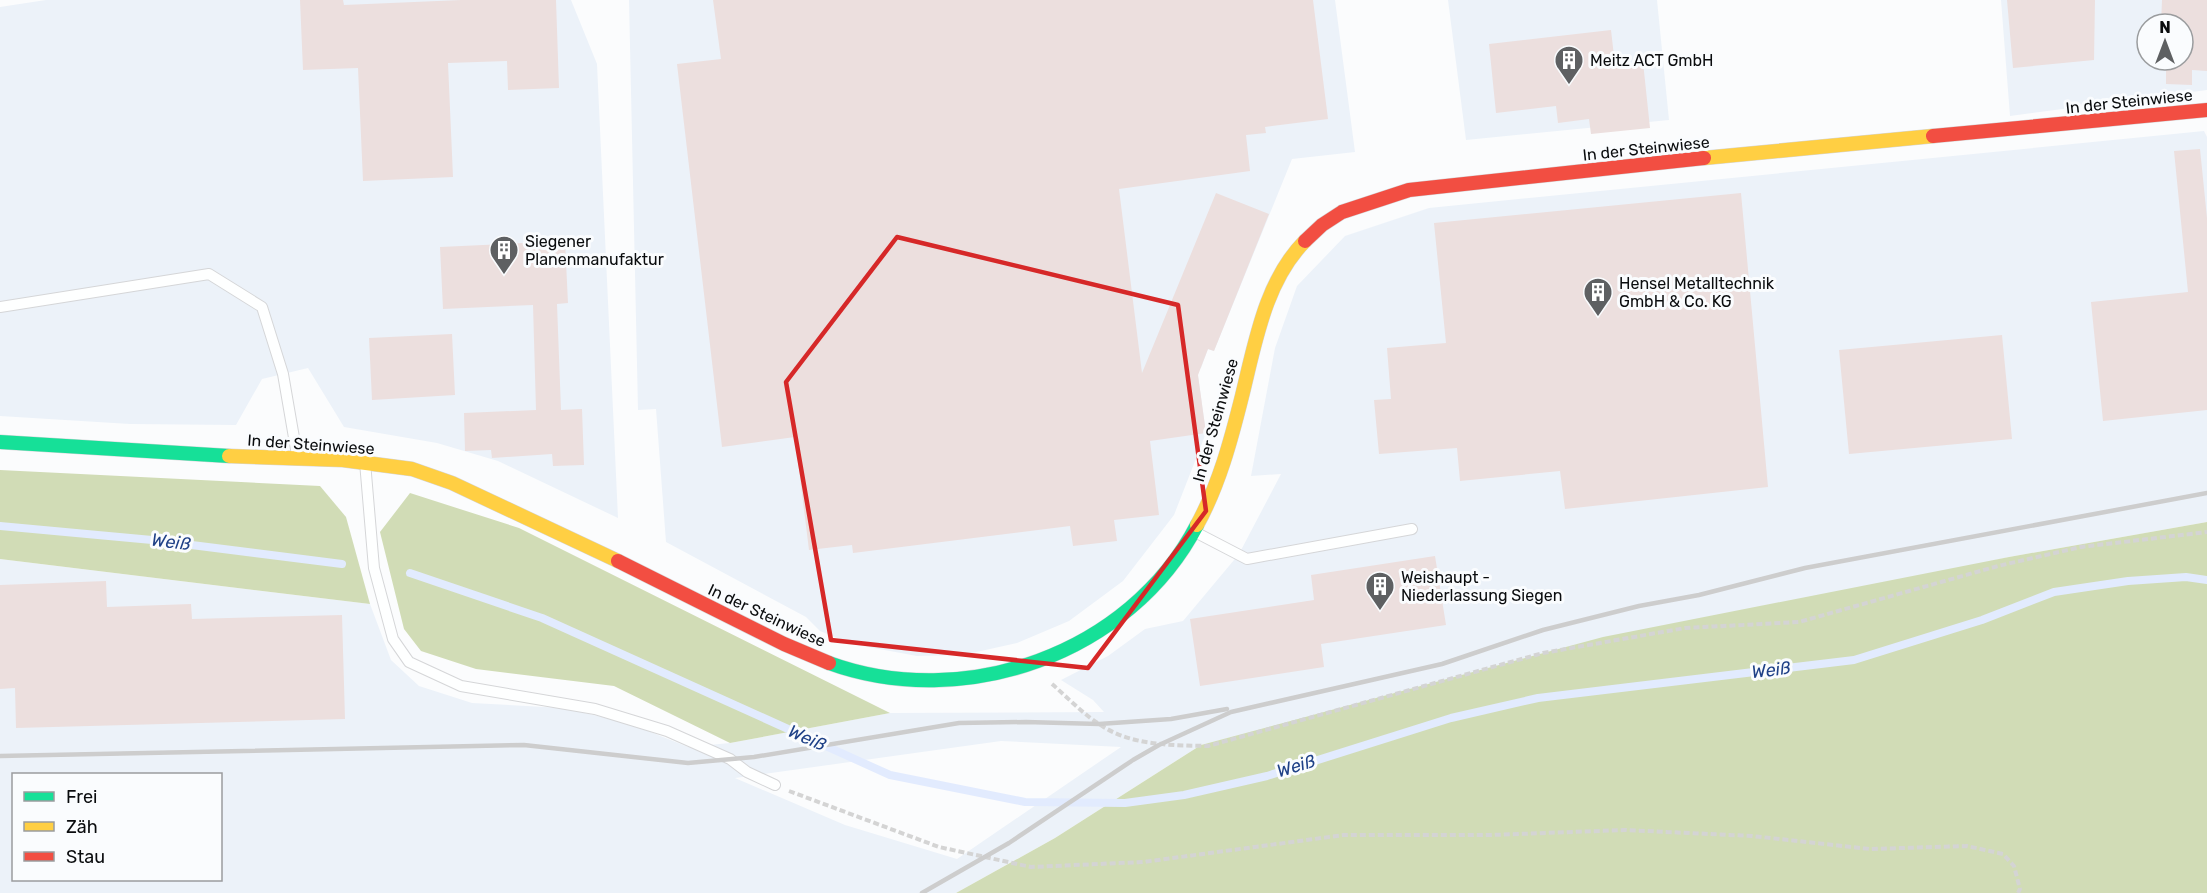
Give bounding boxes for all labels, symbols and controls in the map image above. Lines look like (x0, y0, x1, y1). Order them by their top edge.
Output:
north arrow (2135, 12, 2195, 72)
text: N (2159, 18, 2171, 37)
building icon: Meitz ACT GmbH (1553, 44, 1585, 86)
place label: Meitz ACT GmbH (1590, 51, 1713, 70)
street label: In der Steinwiese (2065, 85, 2193, 118)
street label: In der Steinwiese (1582, 132, 1710, 165)
place label: Siegener Planenmanufaktur (525, 232, 664, 269)
building icon: Siegener Planenmanufaktur (488, 234, 520, 276)
place label: Hensel Metalltechnik GmbH & Co. KG (1619, 274, 1775, 311)
building icon: Hensel Metalltechnik GmbH & Co. KG (1582, 276, 1614, 318)
street label: In der Steinwiese (1189, 356, 1242, 484)
street label: In der Steinwiese (247, 431, 375, 458)
water label: Weiß (150, 529, 192, 555)
place label: Weishaupt - Niederlassung Siegen (1401, 568, 1562, 605)
building icon: Weishaupt - Niederlassung Siegen (1364, 570, 1396, 612)
street label: In der Steinwiese (705, 580, 829, 651)
water label: Weiß (1750, 657, 1792, 683)
water label: Weiß (785, 720, 830, 756)
water label: Weiß (1274, 750, 1318, 782)
legend (12, 773, 222, 881)
text: Frei (66, 786, 97, 808)
text: Zäh (66, 816, 98, 838)
text: Stau (66, 846, 105, 868)

